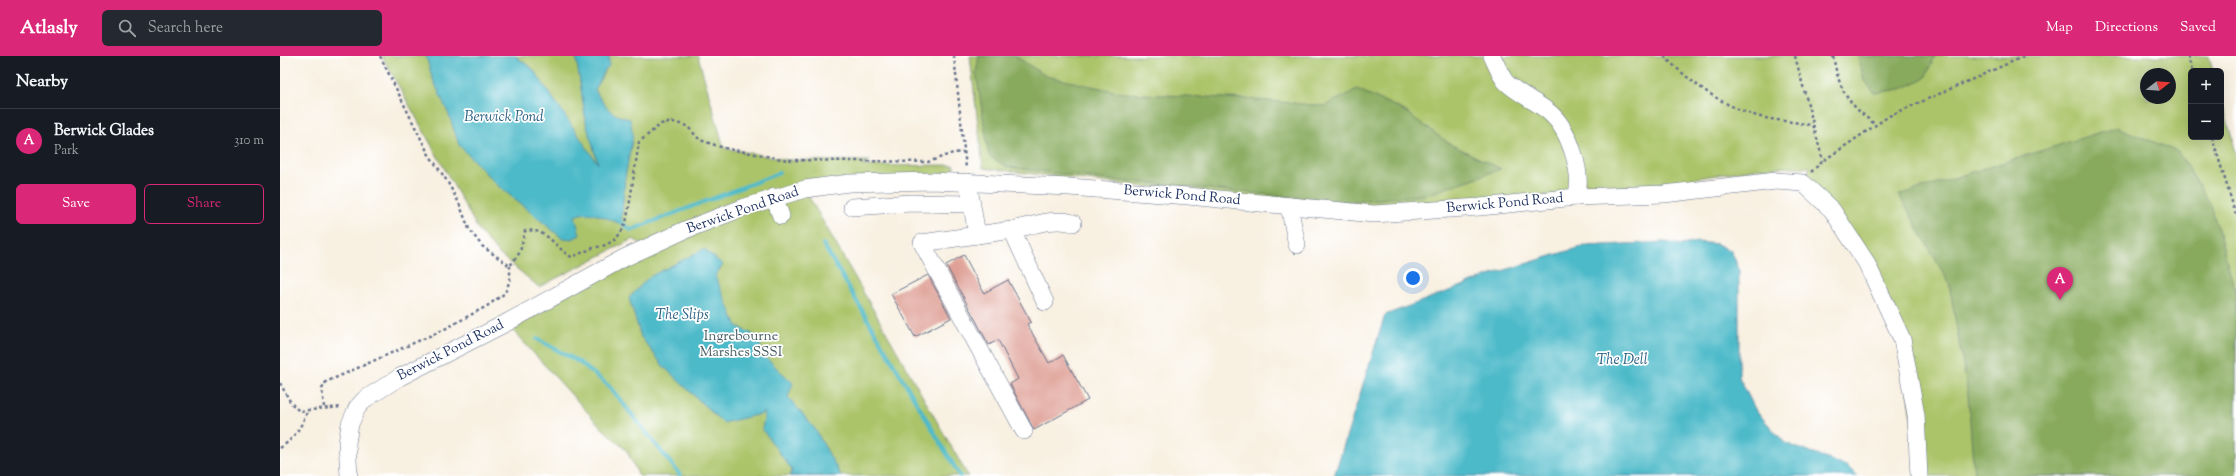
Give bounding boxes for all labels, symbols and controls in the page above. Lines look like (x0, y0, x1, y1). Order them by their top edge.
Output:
search box (102, 10, 382, 46)
text: Atlasly (20, 15, 78, 42)
icon: search (116, 17, 138, 39)
text: Search here (148, 18, 223, 39)
text: Map (2046, 18, 2073, 38)
text: Directions (2095, 18, 2158, 38)
text: Saved (2180, 18, 2216, 38)
north arrow (2140, 68, 2176, 104)
map controls (2188, 68, 2224, 140)
button: + (2188, 68, 2224, 104)
text: Nearby (16, 70, 68, 94)
button: − (2188, 104, 2224, 140)
water label: Berwick Pond (464, 107, 544, 128)
text: Berwick Glades (54, 121, 154, 142)
text: A (24, 132, 34, 150)
text: 310 m (234, 132, 264, 150)
text: Park (54, 142, 79, 160)
street label: Berwick Pond Road (1123, 181, 1241, 211)
street label: Berwick Pond Road (684, 182, 802, 240)
button: Save (16, 184, 136, 224)
button: Share (144, 184, 264, 224)
street label: Berwick Pond Road (1446, 189, 1564, 219)
pin: A (2047, 267, 2073, 300)
your location (1403, 268, 1423, 288)
water label: The Slips (655, 305, 709, 326)
street label: Berwick Pond Road (394, 315, 508, 387)
park label: Ingrebourne Marshes SSSI (700, 327, 783, 363)
water label: The Dell (1596, 350, 1648, 371)

